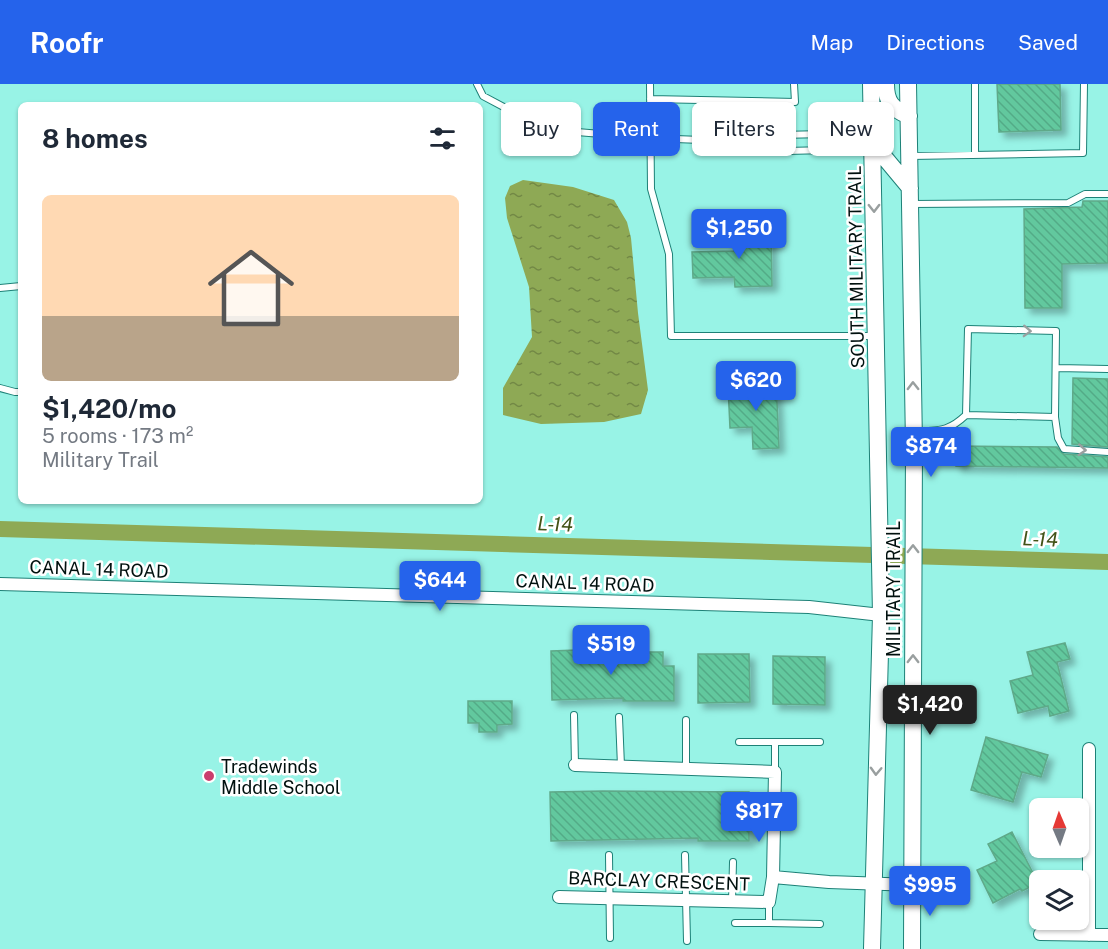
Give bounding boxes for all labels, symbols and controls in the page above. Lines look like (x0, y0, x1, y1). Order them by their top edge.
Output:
text: Roofr (30, 26, 103, 59)
text: Map (811, 30, 853, 55)
text: Directions (886, 30, 985, 55)
text: Saved (1018, 30, 1078, 55)
chip: Buy (501, 102, 581, 156)
chip: Rent (593, 102, 680, 156)
chip: Filters (692, 102, 796, 156)
chip: New (808, 102, 894, 156)
icon: filters (426, 122, 459, 155)
text: 8 homes (42, 123, 148, 154)
street label: SOUTH MILITARY TRAIL (844, 165, 868, 369)
one-way arrow (868, 203, 880, 212)
pin: $1,250 (690, 209, 788, 260)
text: $1,250 (705, 216, 773, 240)
icon: home (197, 234, 305, 342)
one-way arrow (1022, 324, 1031, 337)
pin: $620 (720, 361, 792, 412)
text: $620 (730, 368, 782, 392)
one-way arrow (907, 381, 919, 390)
text: $1,420/mo (42, 393, 176, 424)
text: 5 rooms · 173 m² (42, 424, 193, 448)
pin: $874 (895, 427, 967, 478)
text: $874 (905, 434, 957, 458)
one-way arrow (1077, 444, 1086, 457)
text: Military Trail (42, 448, 159, 472)
water label: L-14 (537, 511, 573, 537)
street label: MILITARY TRAIL (883, 521, 904, 657)
water label: L-14 (1022, 526, 1058, 552)
one-way arrow (907, 544, 919, 553)
street label: CANAL 14 ROAD (29, 556, 169, 582)
pin: $644 (404, 561, 476, 612)
text: $644 (414, 568, 467, 592)
street label: CANAL 14 ROAD (515, 570, 655, 596)
pin: $519 (575, 625, 647, 676)
text: $519 (587, 632, 635, 656)
one-way arrow (907, 654, 919, 663)
pin: $1,420 (881, 685, 979, 736)
text: $1,420 (897, 692, 963, 716)
place label: Tradewinds Middle School (221, 756, 340, 798)
one-way arrow (870, 766, 882, 775)
marker: Tradewinds Middle School (202, 769, 216, 783)
pin: $817 (723, 792, 795, 843)
north arrow (1029, 798, 1089, 858)
map controls (1029, 798, 1089, 930)
text: $817 (735, 799, 783, 823)
pin: $995 (894, 866, 966, 917)
street label: BARCLAY CRESCENT (568, 867, 751, 895)
button: layers (1029, 870, 1089, 930)
text: $995 (903, 873, 957, 897)

